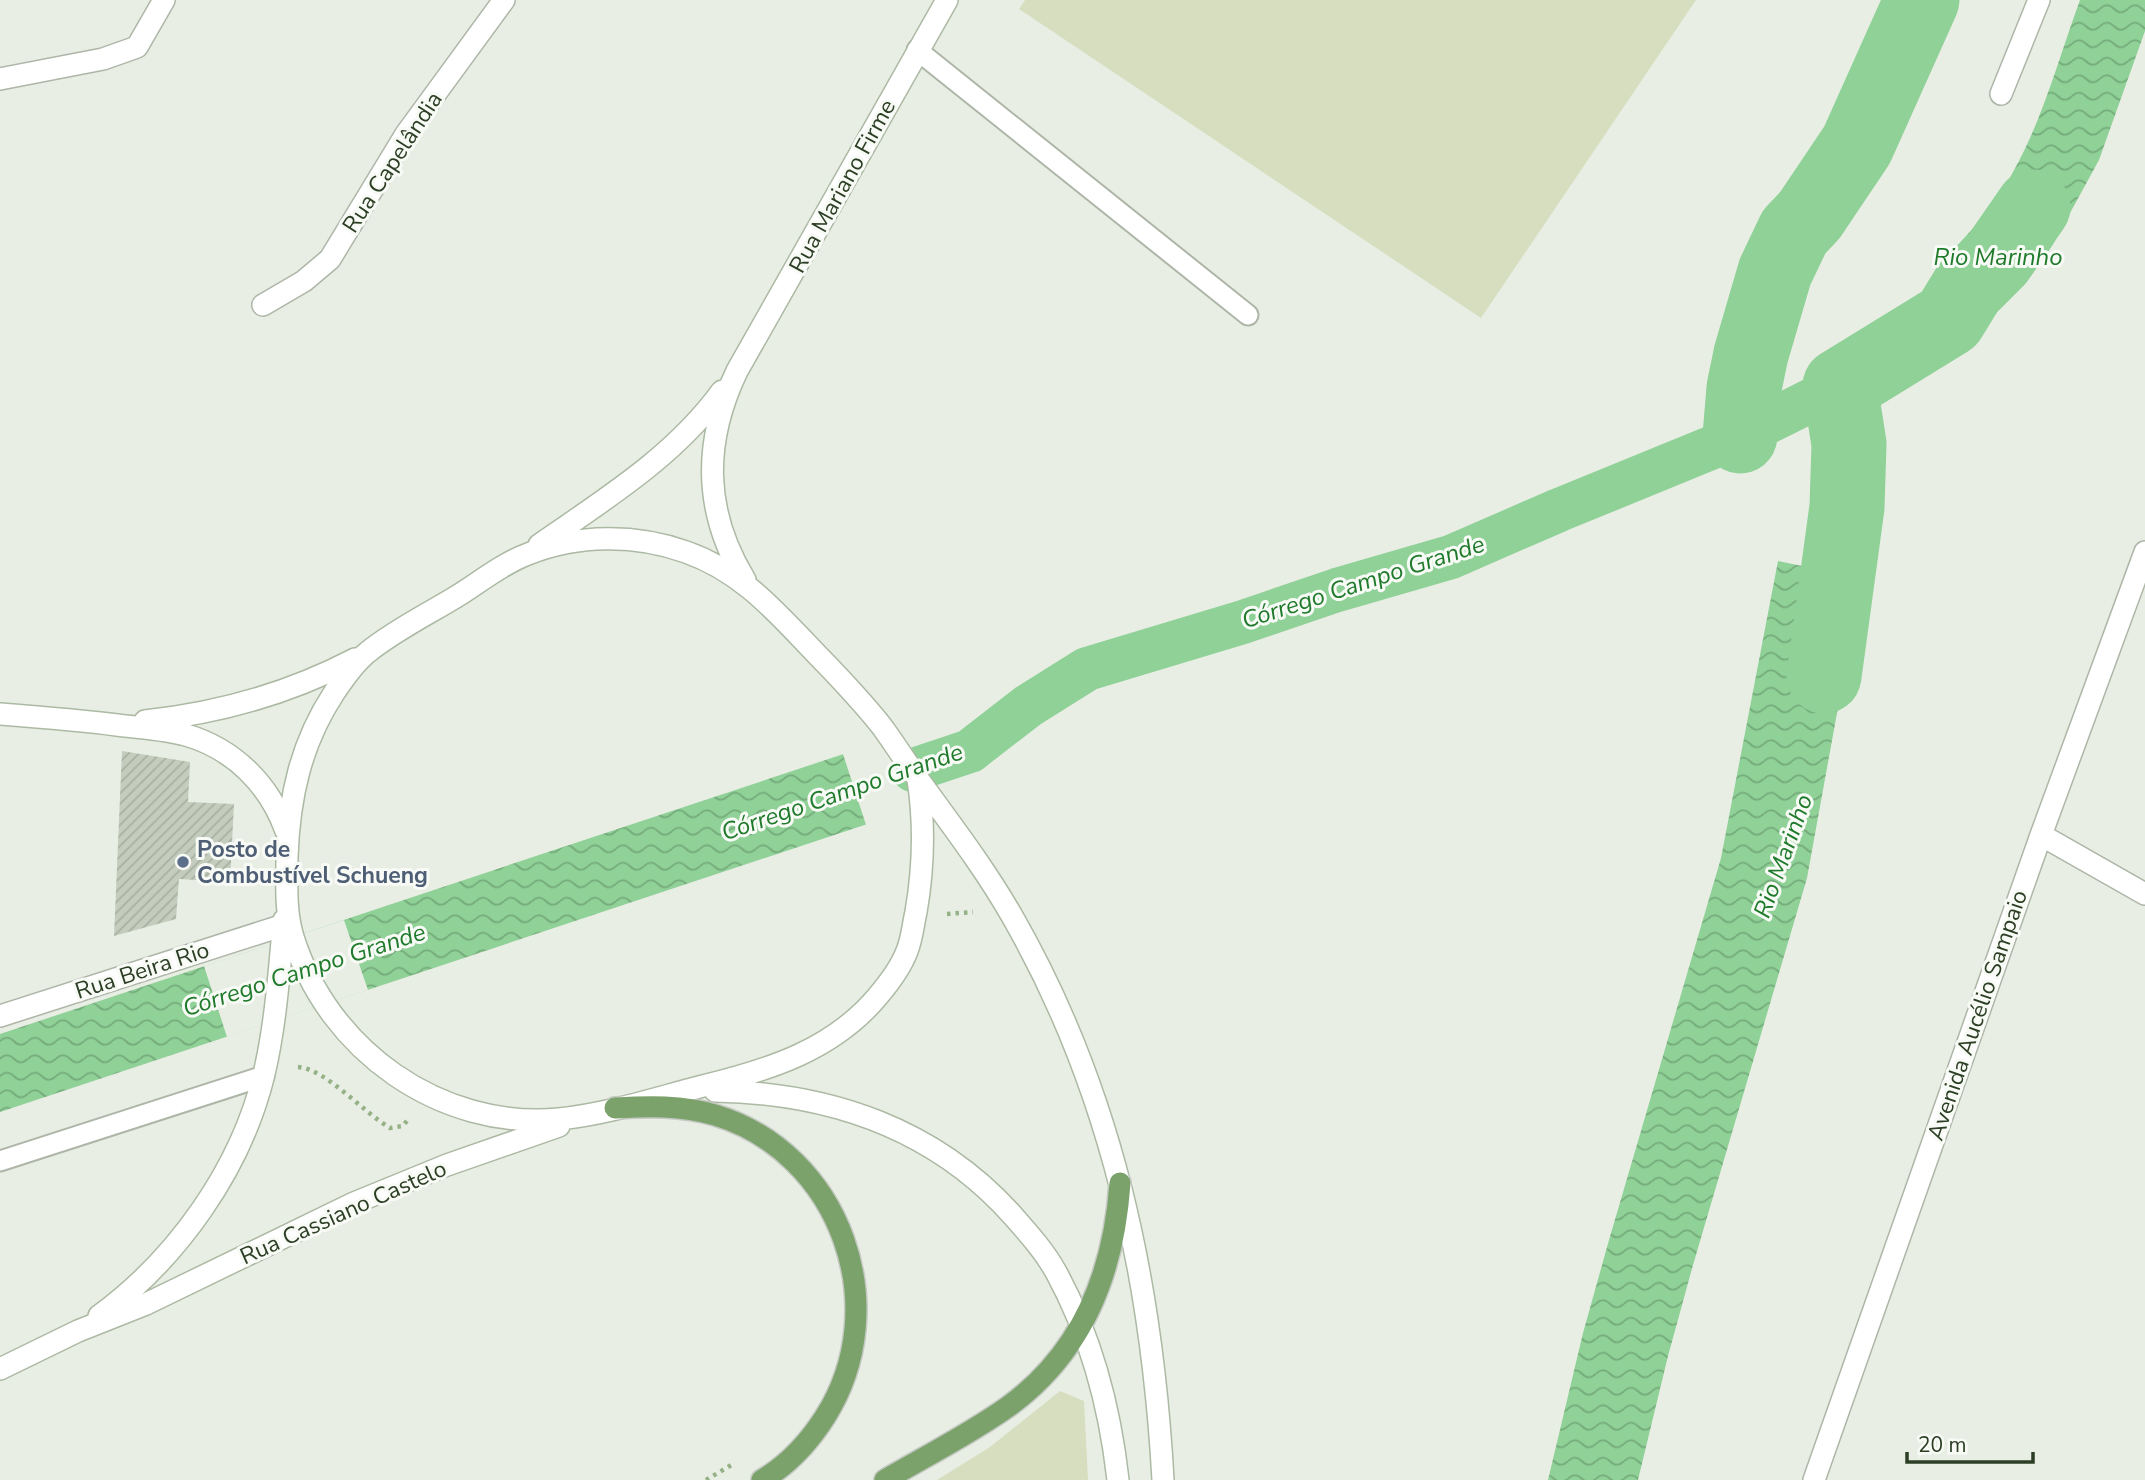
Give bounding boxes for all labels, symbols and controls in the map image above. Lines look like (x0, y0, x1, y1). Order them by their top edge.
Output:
street label: Rua Capelândia (335, 86, 450, 239)
street label: Rua Mariano Firme (782, 94, 903, 279)
water label: Rio Marinho (1933, 241, 2063, 273)
water label: Córrego Campo Grande (1237, 528, 1489, 636)
water label: Córrego Campo Grande (717, 736, 967, 848)
water label: Rio Marinho (1746, 790, 1820, 922)
place label: Posto de Combustível Schueng (197, 834, 428, 891)
marker: Posto de Combustível Schueng (175, 854, 191, 870)
street label: Avenida Aucélio Sampaio (1920, 886, 2035, 1145)
water label: Córrego Campo Grande (178, 916, 430, 1024)
street label: Rua Beira Rio (71, 934, 213, 1007)
street label: Rua Cassiano Castelo (235, 1153, 451, 1272)
scale bar (1907, 1420, 2033, 1464)
text: 20 m (1918, 1431, 1967, 1459)

